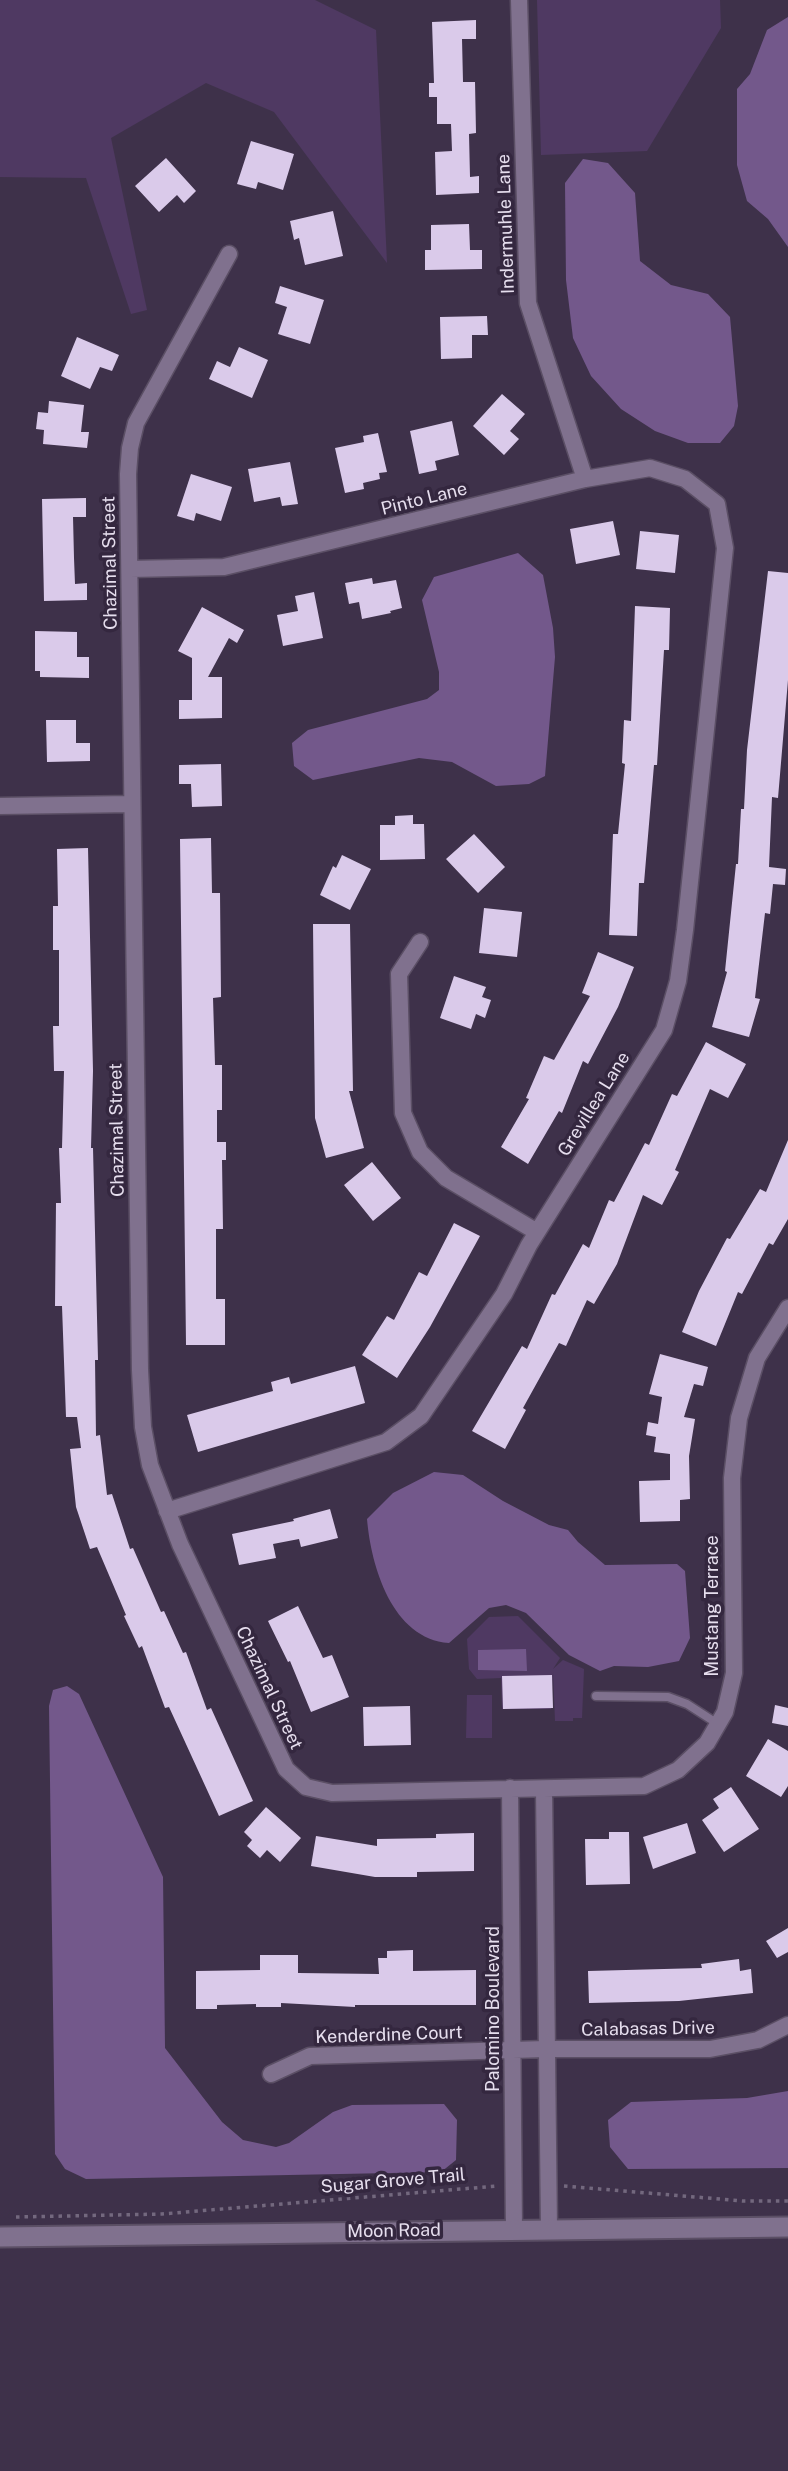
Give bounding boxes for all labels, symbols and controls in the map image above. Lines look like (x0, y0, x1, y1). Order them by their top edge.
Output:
street label: Indermuhle Lane (493, 154, 519, 294)
street label: Pinto Lane (379, 478, 469, 520)
street label: Chazimal Street (98, 496, 122, 630)
street label: Grevillea Lane (553, 1048, 635, 1160)
street label: Chazimal Street (105, 1063, 129, 1197)
street label: Mustang Terrace (701, 1535, 723, 1677)
street label: Chazimal Street (231, 1623, 307, 1753)
street label: Palomino Boulevard (482, 1926, 504, 2092)
street label: Calabasas Drive (581, 2017, 715, 2041)
street label: Kenderdine Court (315, 2022, 463, 2048)
street label: Sugar Grove Trail (320, 2164, 466, 2198)
street label: Moon Road (347, 2219, 441, 2243)

